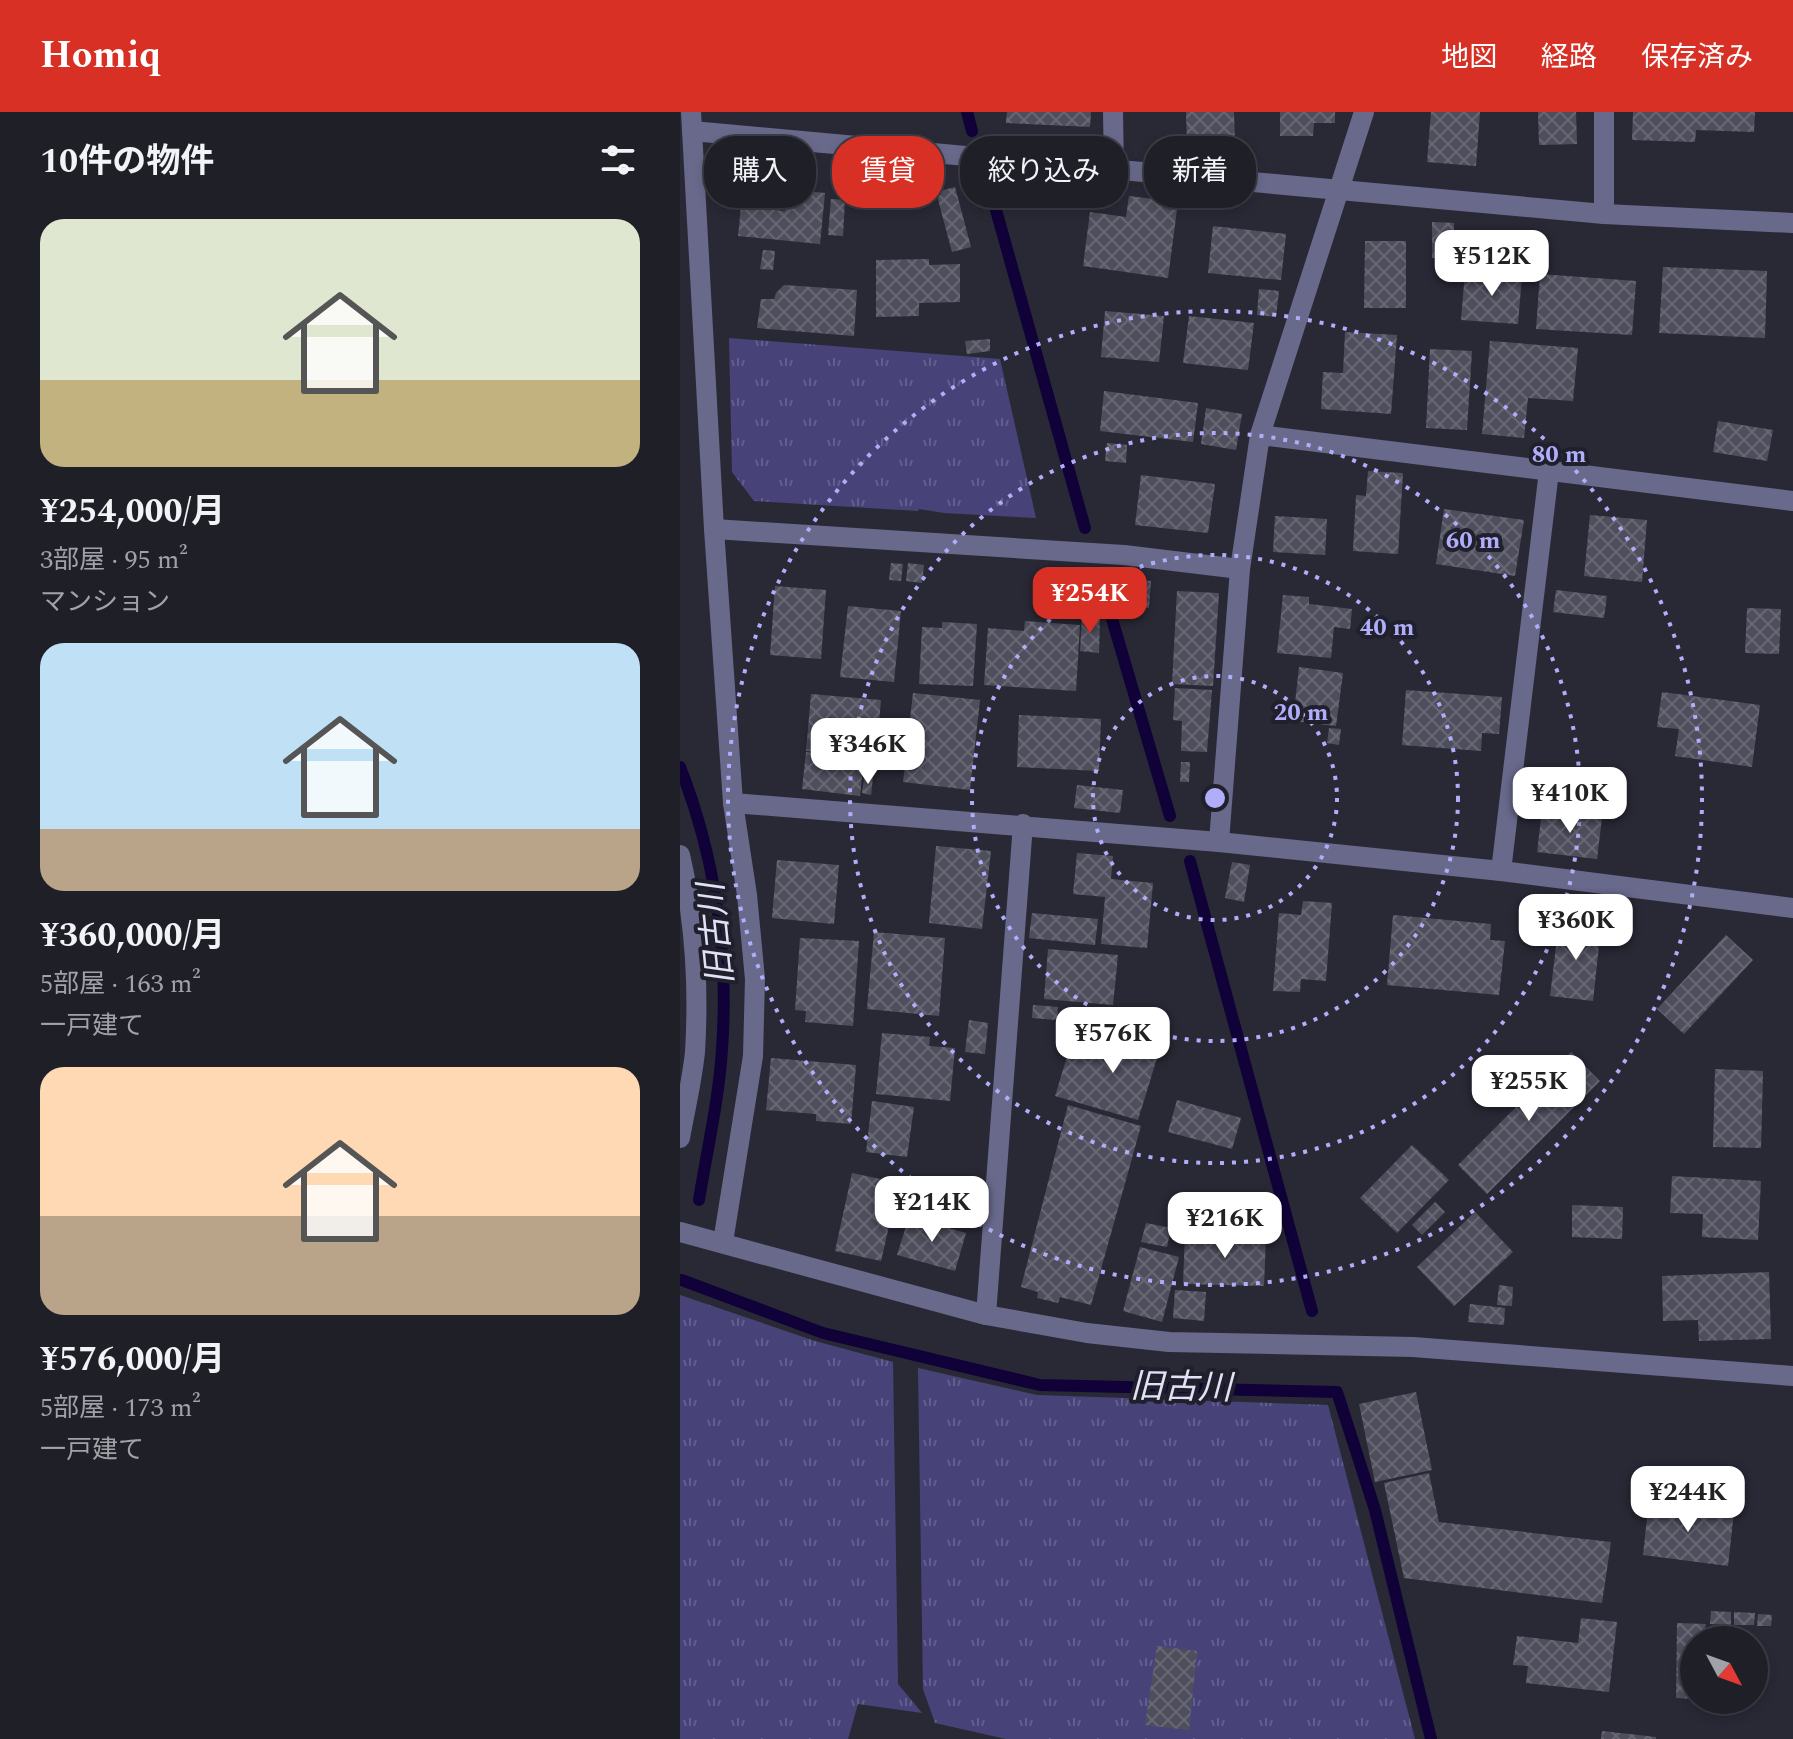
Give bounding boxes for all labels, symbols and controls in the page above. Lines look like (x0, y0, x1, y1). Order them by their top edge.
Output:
text: Homiq (40, 27, 161, 85)
text: 地図 (1441, 36, 1497, 79)
text: 経路 (1541, 36, 1597, 79)
text: 保存済み (1641, 36, 1753, 79)
text: 10件の物件 (40, 136, 214, 188)
chip: 購入 (704, 136, 816, 208)
chip: 賃貸 (832, 136, 944, 208)
chip: 絞り込み (960, 136, 1128, 208)
chip: 新着 (1144, 136, 1256, 208)
icon: filters (596, 138, 640, 182)
pin: ¥512K (1436, 230, 1548, 298)
text: ¥512K (1453, 236, 1531, 276)
icon: home (268, 271, 412, 415)
text: 80 m (1532, 437, 1587, 473)
text: ¥254,000/月 (40, 486, 225, 538)
text: 60 m (1446, 523, 1501, 559)
text: 3部屋 · 95 m² (40, 540, 188, 580)
pin: ¥254K (1034, 567, 1146, 635)
text: ¥254K (1051, 573, 1129, 613)
text: マンション (40, 582, 170, 622)
text: 40 m (1360, 610, 1415, 646)
icon: home (268, 695, 412, 839)
text: 20 m (1274, 695, 1329, 731)
pin: ¥346K (812, 718, 924, 786)
text: ¥346K (829, 724, 907, 764)
pin: ¥410K (1514, 767, 1626, 835)
text: ¥410K (1531, 773, 1609, 813)
centre of rings (1201, 784, 1229, 812)
water label: 旧古川 (685, 878, 748, 987)
pin: ¥360K (1520, 894, 1632, 962)
text: ¥360K (1537, 900, 1615, 940)
text: ¥360,000/月 (40, 910, 225, 962)
text: 5部屋 · 163 m² (40, 964, 201, 1004)
text: 一戸建て (40, 1006, 144, 1046)
pin: ¥576K (1057, 1007, 1169, 1075)
text: ¥576K (1074, 1013, 1152, 1053)
pin: ¥255K (1473, 1055, 1585, 1123)
text: ¥255K (1490, 1061, 1568, 1101)
icon: home (268, 1119, 412, 1263)
pin: ¥214K (876, 1176, 988, 1244)
text: ¥214K (893, 1182, 971, 1222)
pin: ¥216K (1169, 1192, 1281, 1260)
text: ¥216K (1186, 1198, 1264, 1238)
text: ¥576,000/月 (40, 1334, 225, 1386)
water label: 旧古川 (1130, 1361, 1235, 1415)
text: 5部屋 · 173 m² (40, 1388, 201, 1428)
text: 一戸建て (40, 1430, 144, 1470)
pin: ¥244K (1632, 1466, 1744, 1534)
text: ¥244K (1649, 1472, 1727, 1512)
north arrow (1680, 1626, 1768, 1714)
map controls (1680, 1626, 1768, 1714)

